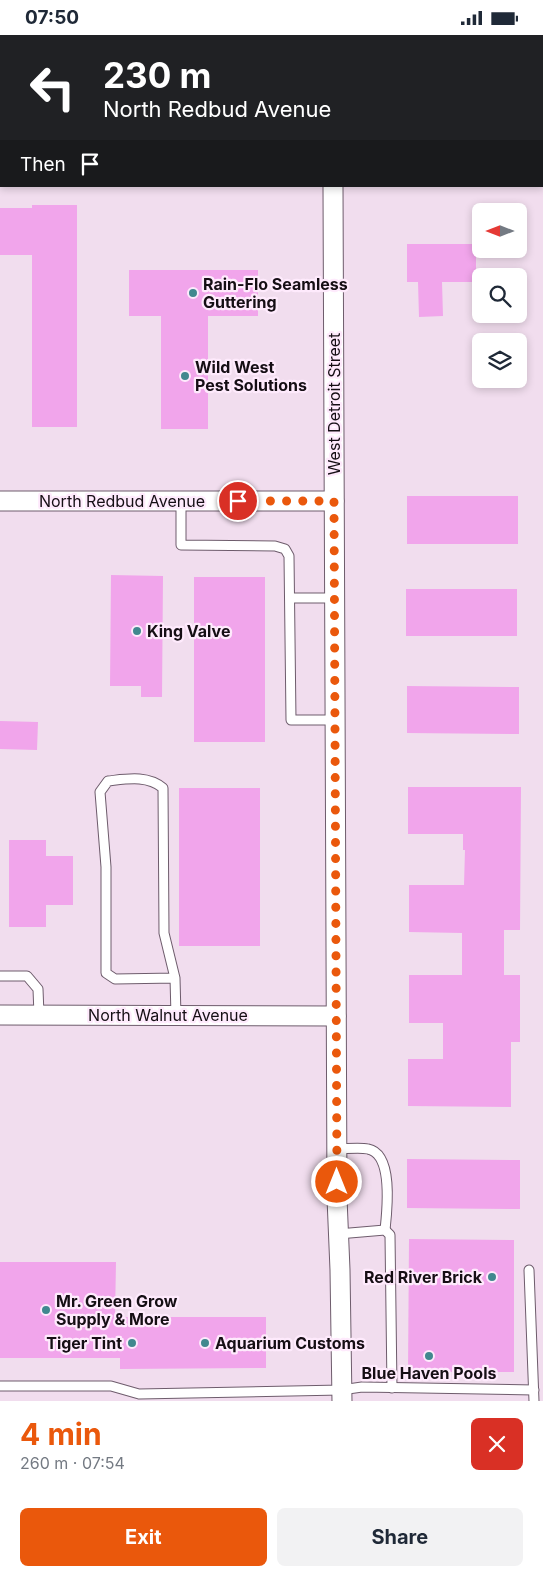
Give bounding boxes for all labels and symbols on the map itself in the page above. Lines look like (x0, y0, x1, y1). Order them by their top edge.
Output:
north arrow (472, 203, 528, 257)
place label: Rain-Flo Seamless Guttering (203, 274, 348, 312)
marker: Rain-Flo Seamless Guttering (187, 287, 199, 299)
street label: West Detroit Street (324, 333, 344, 475)
place label: Wild West Pest Solutions (195, 357, 307, 395)
marker: Wild West Pest Solutions (179, 370, 191, 382)
pin (217, 480, 259, 522)
street label: North Redbud Avenue (39, 491, 205, 511)
place label: King Valve (147, 621, 230, 641)
marker: King Valve (131, 625, 143, 637)
street label: North Walnut Avenue (88, 1005, 248, 1025)
position arrow (310, 1155, 362, 1207)
place label: Red River Brick (364, 1267, 483, 1287)
marker: Red River Brick (486, 1271, 498, 1283)
place label: Mr. Green Grow Supply & More (56, 1291, 178, 1329)
marker: Mr. Green Grow Supply & More (40, 1304, 52, 1316)
place label: Tiger Tint (46, 1333, 122, 1353)
place label: Aquarium Customs (215, 1333, 365, 1353)
marker: Tiger Tint (126, 1337, 138, 1349)
marker: Aquarium Customs (199, 1337, 211, 1349)
marker: Blue Haven Pools (423, 1350, 435, 1362)
place label: Blue Haven Pools (362, 1363, 496, 1383)

